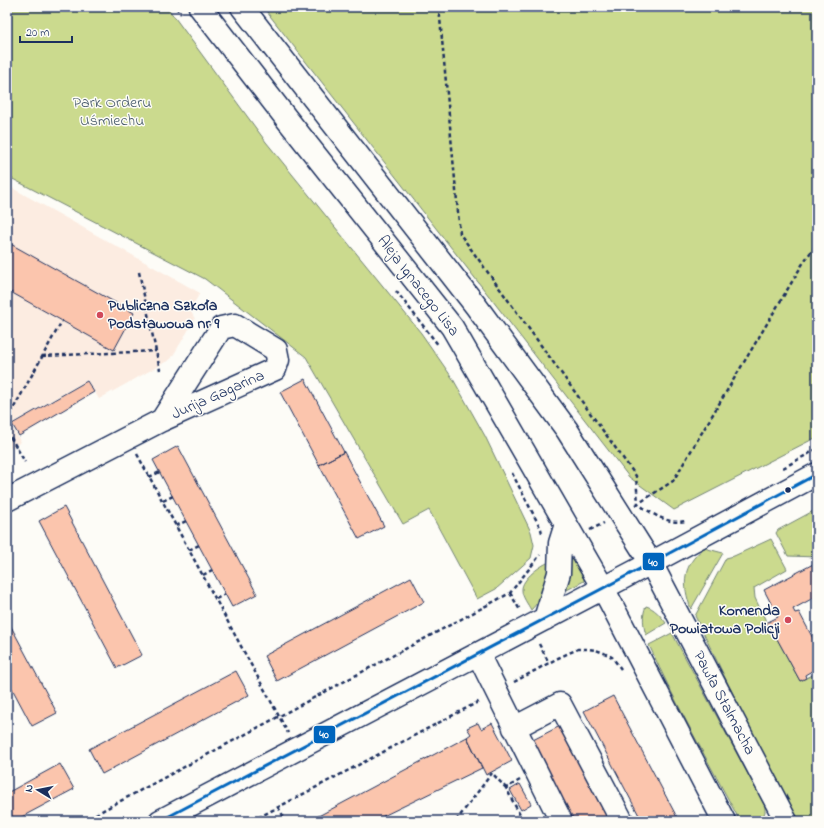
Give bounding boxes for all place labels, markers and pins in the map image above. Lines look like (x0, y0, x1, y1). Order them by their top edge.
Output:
place label: Publiczna Szkoła Podstawowa nr 9 (108, 294, 219, 336)
marker: Publiczna Szkoła Podstawowa nr 9 (95, 310, 105, 320)
unlabelled marker (783, 485, 793, 495)
place label: Komenda Powiatowa Policji (670, 599, 780, 641)
marker: Komenda Powiatowa Policji (783, 615, 793, 625)

